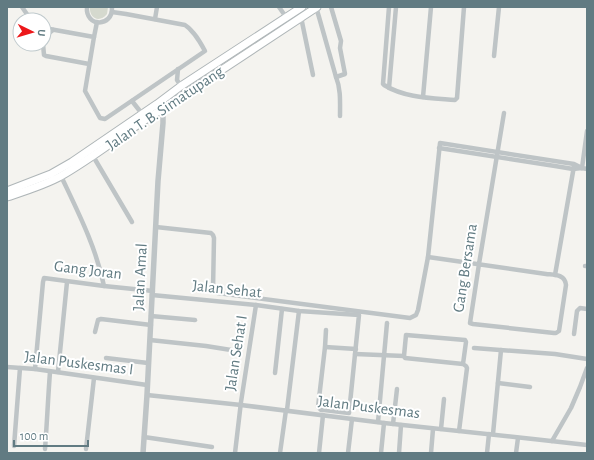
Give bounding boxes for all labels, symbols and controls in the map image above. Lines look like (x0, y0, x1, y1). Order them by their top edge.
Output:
north arrow (12, 12, 52, 52)
text: U (36, 29, 47, 37)
street label: Jalan T. B. Simatupang (104, 63, 227, 153)
street label: Gang Bersama (450, 222, 480, 314)
street label: Jalan Amal (130, 243, 150, 311)
street label: Gang Joran (53, 258, 123, 282)
street label: Jalan Sehat (192, 277, 262, 301)
street label: Jalan Sehat I (222, 314, 250, 392)
street label: Jalan Puskesmas I (24, 348, 134, 378)
street label: Jalan Puskesmas (317, 393, 421, 421)
scale bar (14, 422, 88, 448)
text: 100 m (20, 430, 48, 442)

